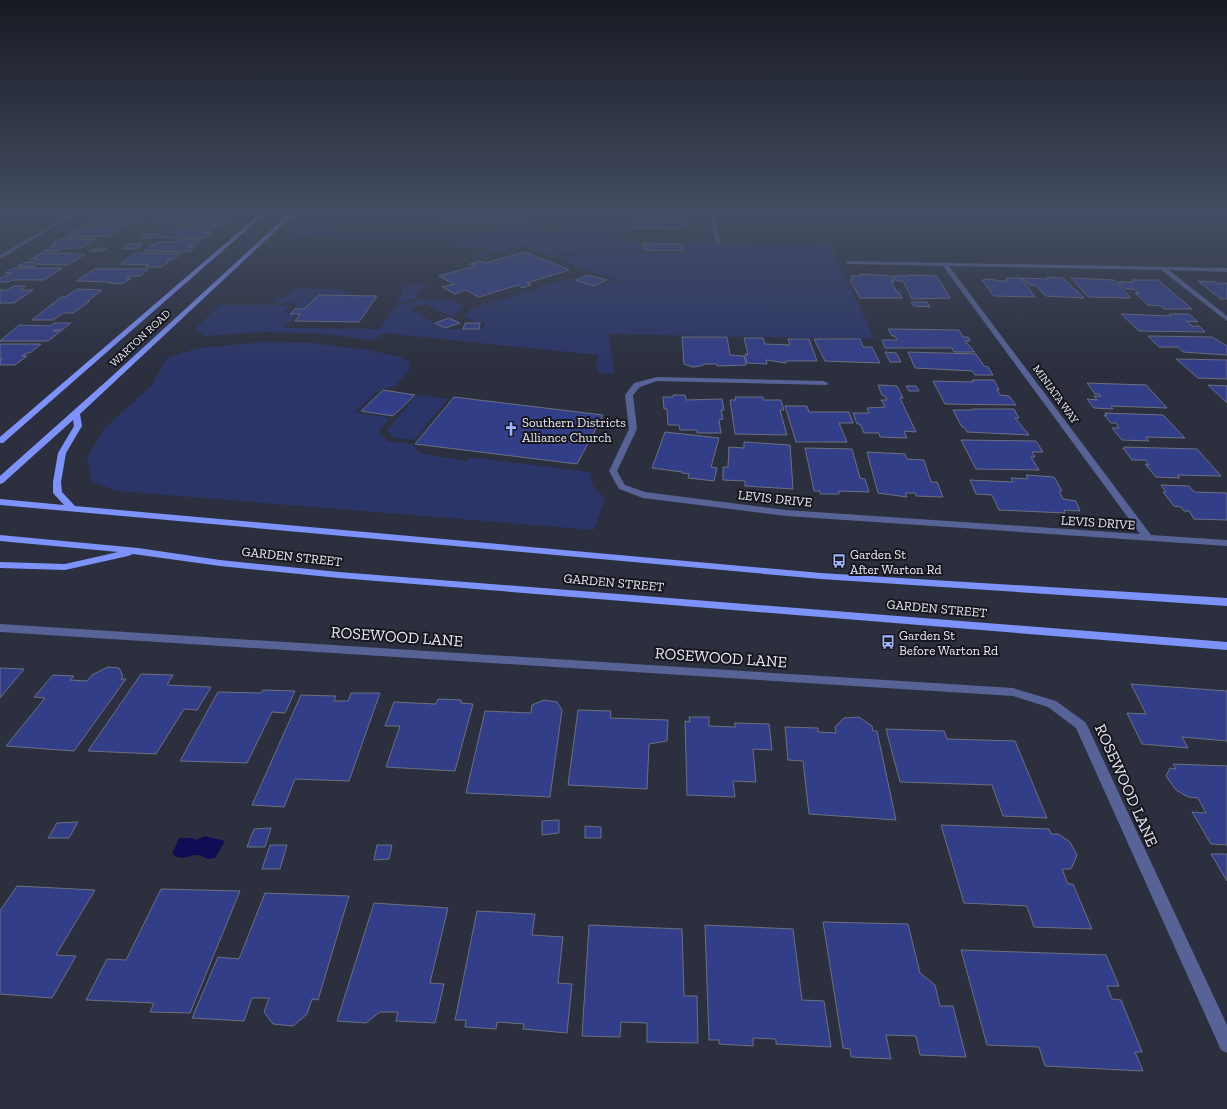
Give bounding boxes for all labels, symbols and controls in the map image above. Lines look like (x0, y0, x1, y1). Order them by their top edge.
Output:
street label: WARTON ROAD (107, 307, 173, 370)
street label: MINIATA WAY (1030, 362, 1081, 426)
place label: Southern Districts Alliance Church (522, 415, 626, 445)
church icon: Southern Districts Alliance Church (503, 421, 519, 437)
street label: LEVIS DRIVE (737, 487, 813, 510)
street label: LEVIS DRIVE (1060, 512, 1136, 533)
street label: GARDEN STREET (241, 544, 343, 569)
place label: Garden St After Warton Rd (850, 547, 942, 577)
bus stop icon: Garden St After Warton Rd (831, 553, 847, 569)
street label: GARDEN STREET (563, 571, 665, 594)
street label: GARDEN STREET (886, 597, 988, 620)
street label: ROSEWOOD LANE (330, 622, 464, 651)
place label: Garden St Before Warton Rd (899, 628, 998, 658)
bus stop icon: Garden St Before Warton Rd (880, 634, 896, 650)
street label: ROSEWOOD LANE (654, 643, 788, 672)
street label: ROSEWOOD LANE (1091, 721, 1162, 850)

